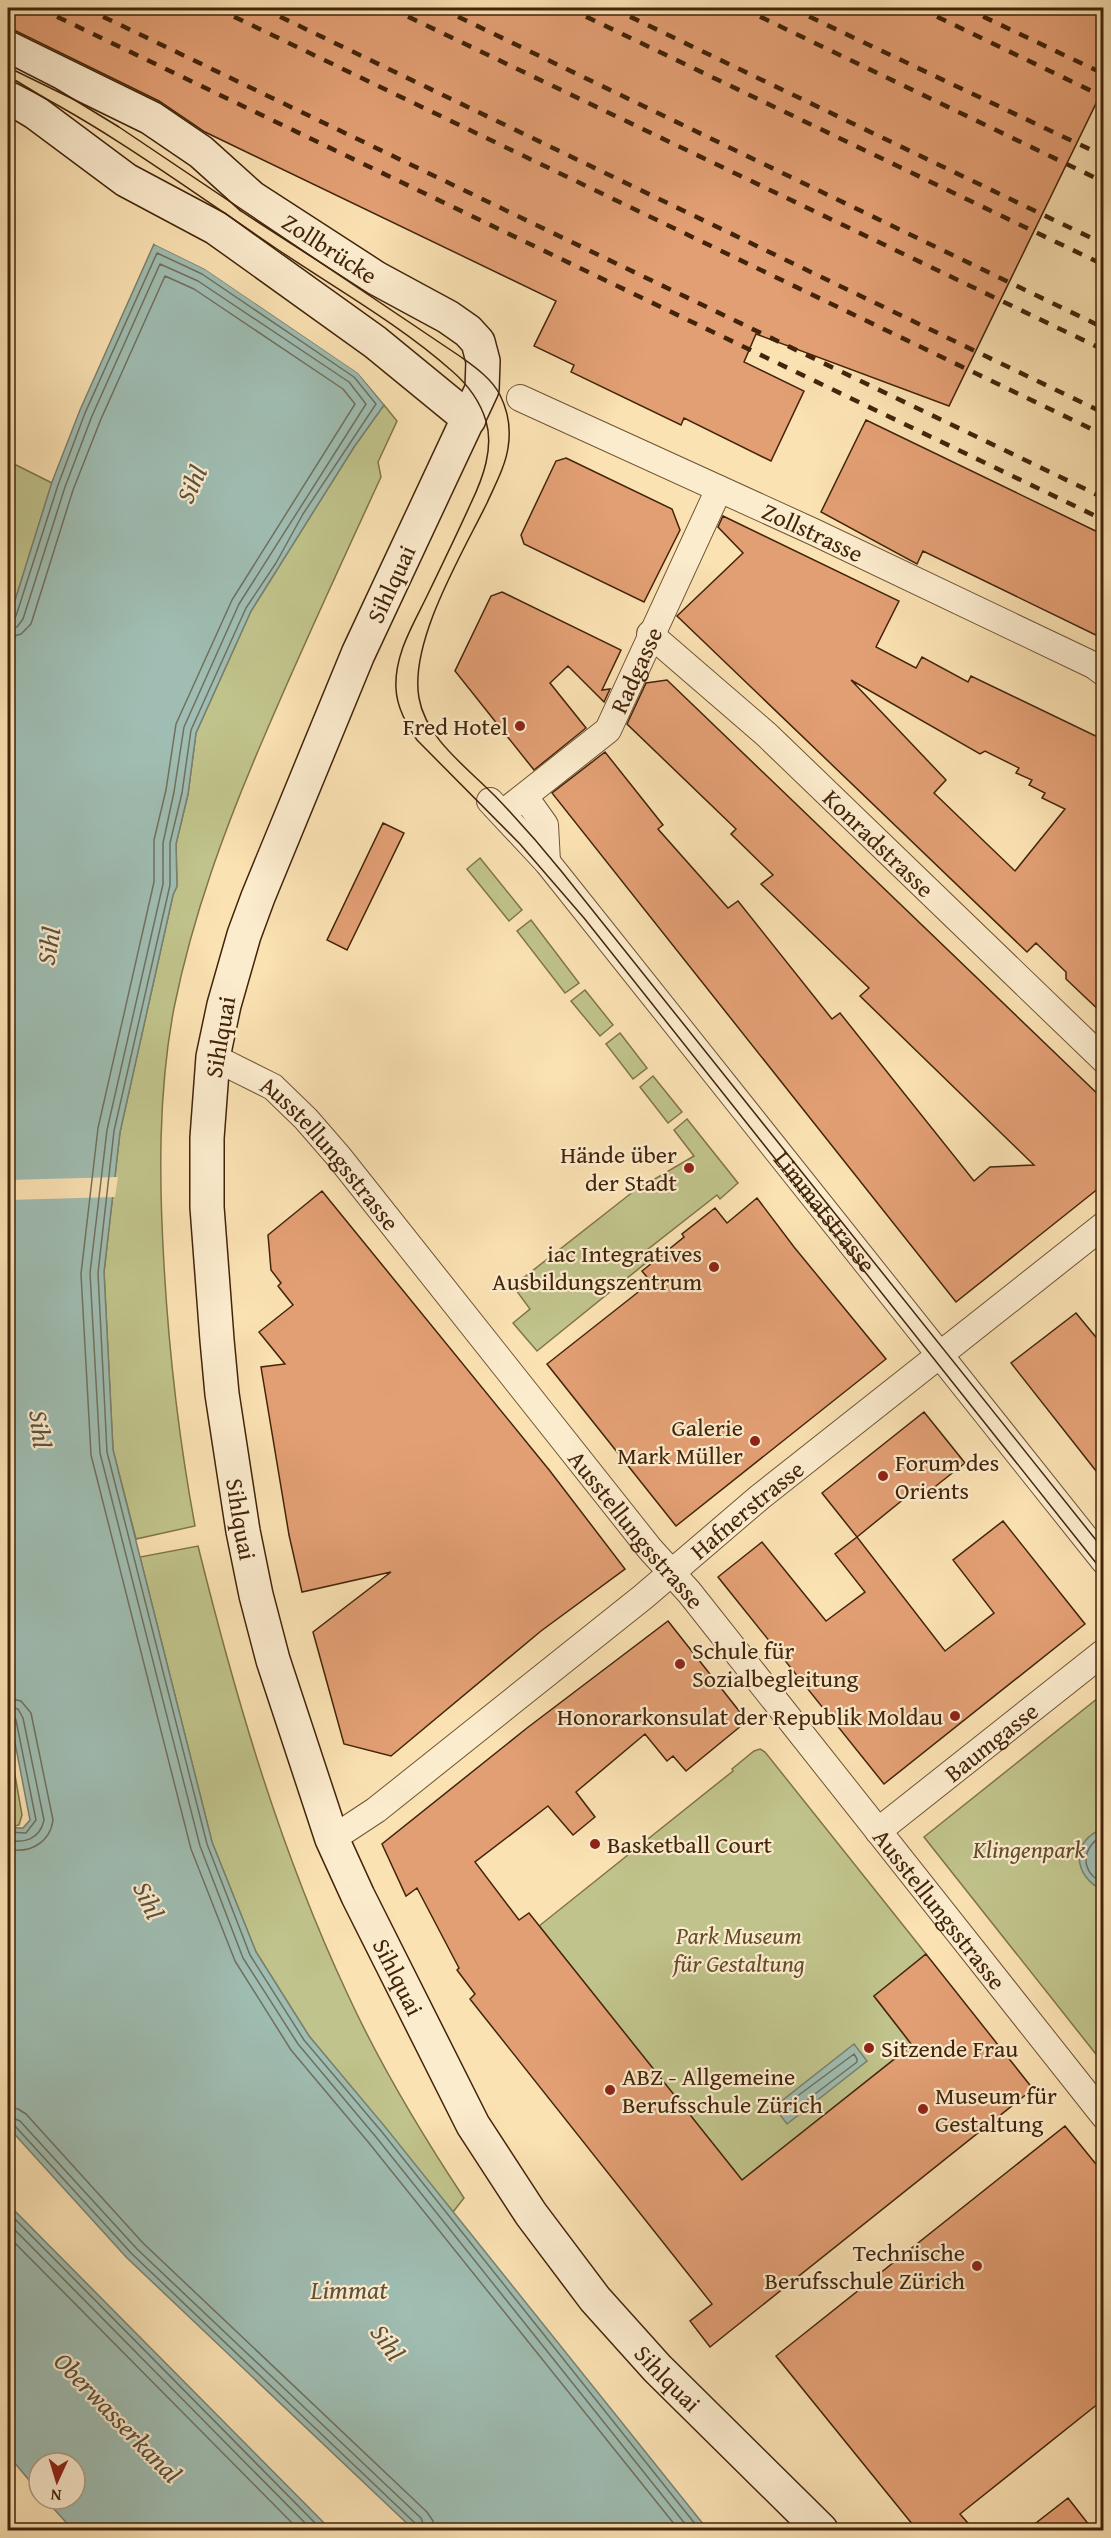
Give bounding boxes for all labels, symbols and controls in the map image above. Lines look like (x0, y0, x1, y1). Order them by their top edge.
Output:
street label: Zollbrücke (275, 204, 384, 292)
water label: Sihl (165, 459, 217, 509)
street label: Zollstrasse (757, 493, 869, 571)
street label: Sihlquai (358, 539, 424, 629)
street label: Radgasse (601, 621, 671, 719)
place label: Fred Hotel (403, 709, 508, 744)
marker: Fred Hotel (513, 719, 527, 733)
street label: Konradstrasse (815, 781, 943, 905)
water label: Sihl (26, 924, 70, 968)
street label: Sihlquai (196, 993, 244, 1081)
street label: Ausstellungsstrasse (255, 1066, 408, 1238)
place label: Hände über der Stadt (560, 1137, 678, 1200)
street label: Limmatstrasse (766, 1143, 885, 1280)
marker: Hände über der Stadt (682, 1161, 696, 1175)
place label: iac Integratives Ausbildungszentrum (492, 1236, 702, 1299)
marker: iac Integratives Ausbildungszentrum (707, 1260, 721, 1274)
water label: Sihl (19, 1408, 63, 1450)
place label: Galerie Mark Müller (617, 1410, 743, 1473)
marker: Galerie Mark Müller (748, 1434, 762, 1448)
street label: Ausstellungsstrasse (560, 1442, 713, 1616)
place label: Forum des Orients (895, 1445, 999, 1508)
street label: Hafnerstrasse (682, 1451, 811, 1567)
marker: Forum des Orients (876, 1469, 890, 1483)
street label: Sihlquai (218, 1476, 266, 1563)
place label: Schule für Sozialbegleitung (692, 1633, 859, 1696)
marker: Schule für Sozialbegleitung (673, 1657, 687, 1671)
street label: Baumgasse (936, 1693, 1045, 1790)
place label: Honorarkonsulat der Republik Moldau (557, 1699, 943, 1734)
marker: Honorarkonsulat der Republik Moldau (948, 1709, 962, 1723)
street label: Ausstellungsstrasse (865, 1821, 1015, 1997)
place label: Basketball Court (607, 1827, 773, 1862)
park label: Klingenpark (972, 1832, 1085, 1867)
marker: Basketball Court (588, 1837, 602, 1851)
water label: Sihl (123, 1875, 175, 1925)
park label: Park Museum für Gestaltung (671, 1918, 805, 1981)
street label: Sihlquai (364, 1932, 433, 2022)
place label: Sitzende Frau (881, 2031, 1018, 2066)
marker: Sitzende Frau (862, 2041, 876, 2055)
place label: ABZ - Allgemeine Berufsschule Zürich (622, 2059, 823, 2122)
place label: Museum für Gestaltung (935, 2078, 1057, 2141)
marker: ABZ - Allgemeine Berufsschule Zürich (603, 2083, 617, 2097)
marker: Museum für Gestaltung (916, 2102, 930, 2116)
place label: Technische Berufsschule Zürich (764, 2235, 966, 2298)
marker: Technische Berufsschule Zürich (970, 2259, 984, 2273)
water label: Limmat (309, 2270, 388, 2309)
water label: Sihl (361, 2315, 415, 2369)
street label: Sihlquai (626, 2337, 709, 2420)
water label: Oberwasserkanal (45, 2342, 191, 2492)
north arrow (27, 2451, 87, 2511)
text: N (49, 2484, 62, 2508)

